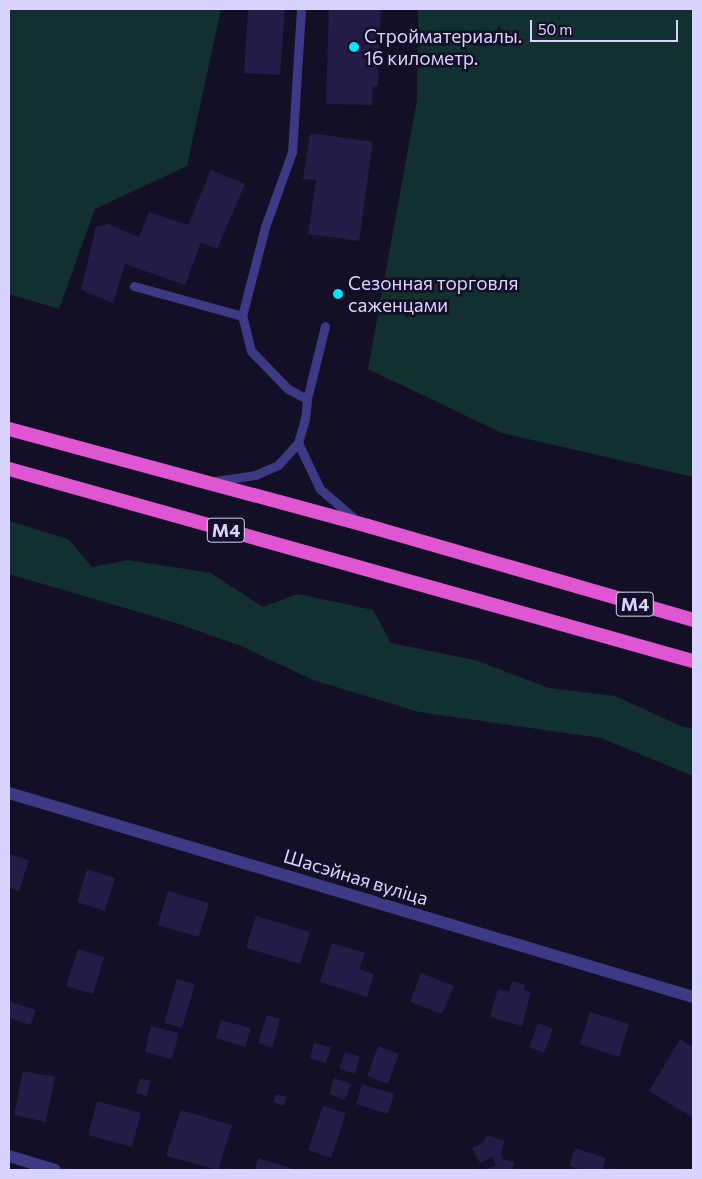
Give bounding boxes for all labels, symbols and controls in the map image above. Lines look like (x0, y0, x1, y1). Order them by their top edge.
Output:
scale bar (532, 10, 680, 42)
text: 50 m (538, 20, 572, 38)
place label: Стройматериалы. 16 километр. (364, 25, 522, 69)
marker: Стройматериалы. 16 километр. (348, 41, 360, 53)
place label: Сезонная торговля саженцами (348, 272, 519, 316)
marker: Сезонная торговля саженцами (332, 288, 344, 300)
road number: М4 (206, 514, 246, 546)
road number: М4 (615, 588, 655, 620)
street label: Шасэйная вуліца (281, 844, 431, 910)

